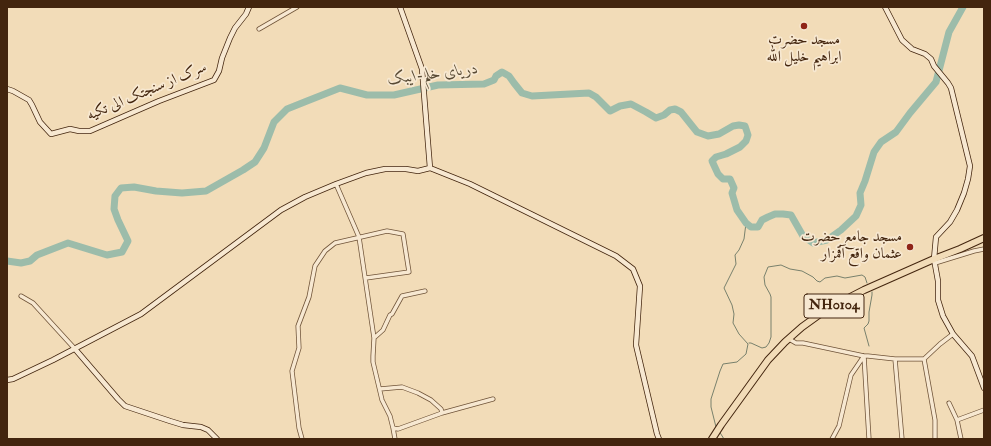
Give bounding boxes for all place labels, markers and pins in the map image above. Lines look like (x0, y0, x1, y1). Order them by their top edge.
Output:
marker: مسجد حضرت ابراهیم خلیل الله (799, 21, 809, 31)
place label: مسجد حضرت ابراهیم خلیل الله (767, 32, 841, 67)
place label: مسجد جامع حضرت عثمان واقع آقمزار (801, 229, 902, 264)
marker: مسجد جامع حضرت عثمان واقع آقمزار (905, 242, 915, 252)

